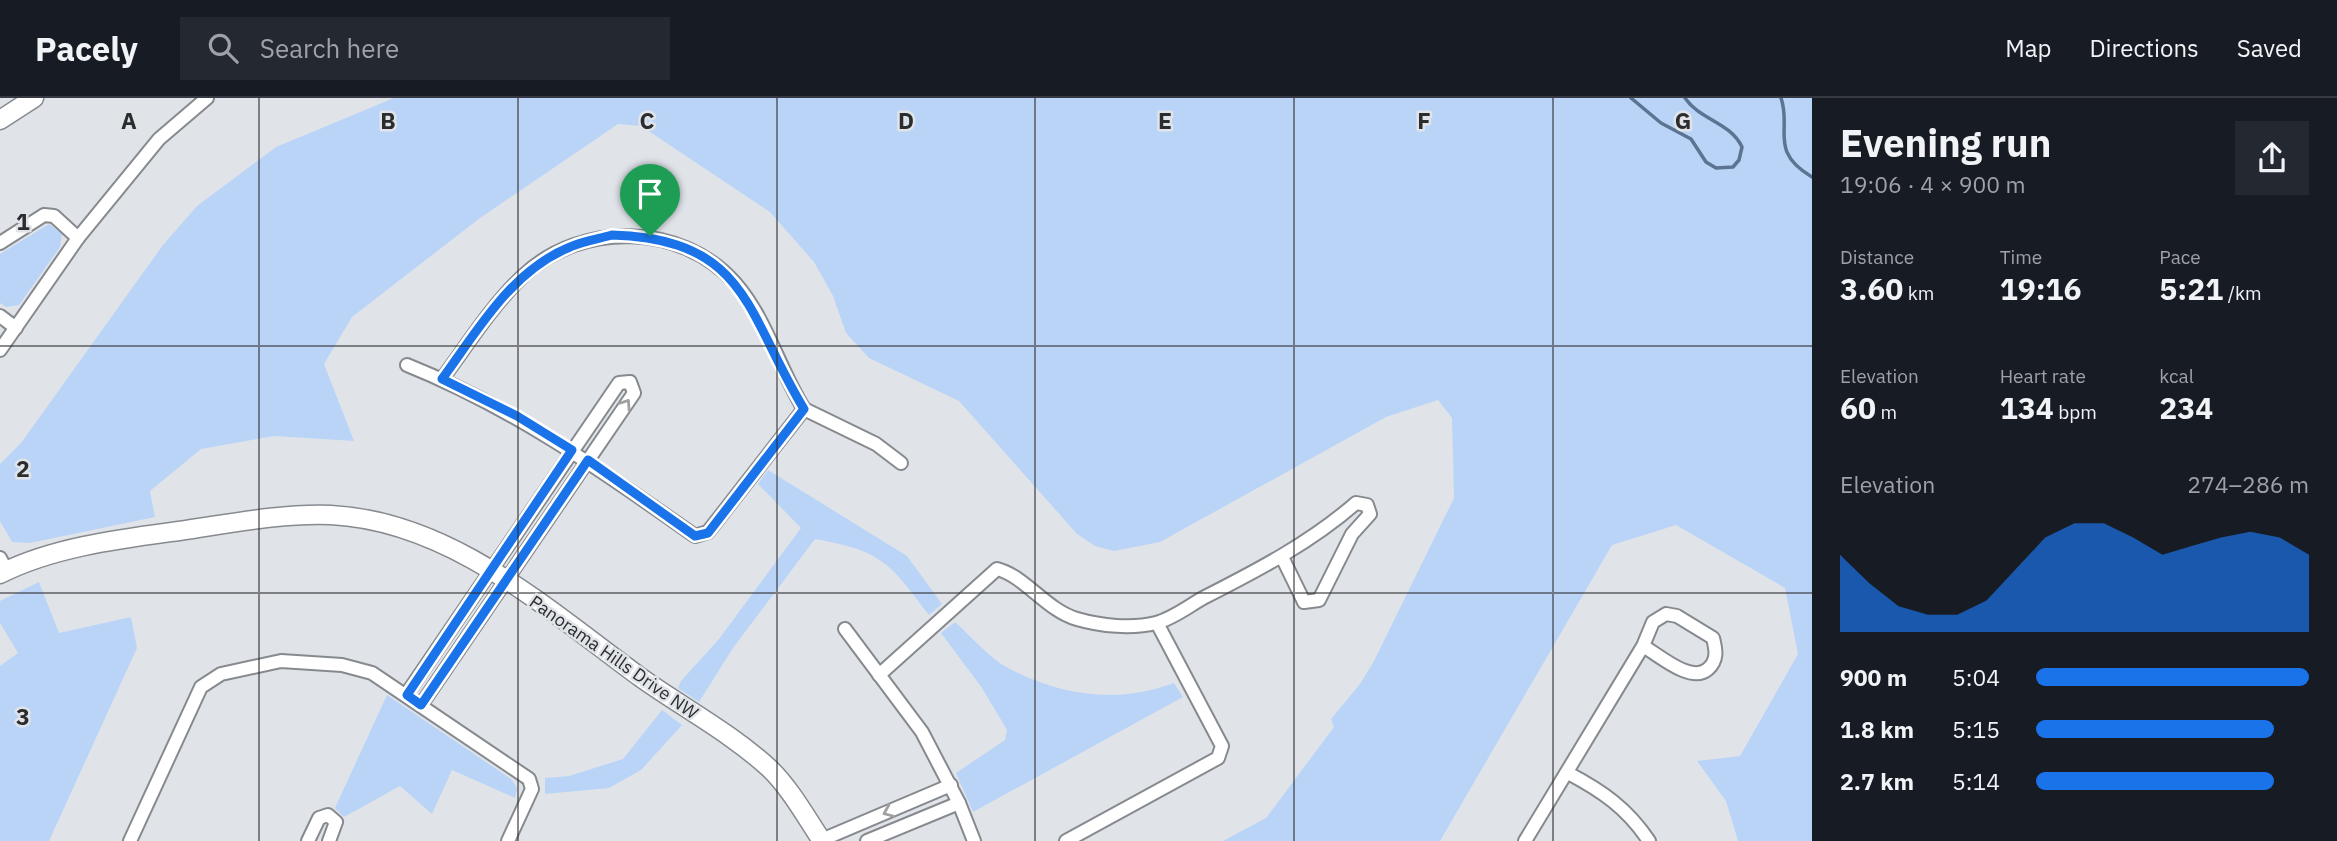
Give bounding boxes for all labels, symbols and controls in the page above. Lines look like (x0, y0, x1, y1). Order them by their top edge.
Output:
search box (180, 17, 670, 80)
text: Pacely (35, 27, 138, 70)
icon: search (204, 29, 242, 67)
text: Search here (260, 31, 399, 65)
text: Map (2005, 32, 2051, 64)
text: Directions (2089, 32, 2199, 64)
text: Saved (2237, 32, 2302, 64)
text: A (121, 105, 137, 135)
text: B (380, 105, 396, 135)
text: C (640, 105, 655, 135)
text: D (898, 105, 914, 135)
text: E (1158, 105, 1172, 135)
text: F (1417, 105, 1431, 135)
text: G (1675, 105, 1691, 135)
text: Evening run (1840, 118, 2051, 167)
button: share (2235, 121, 2309, 195)
pin (620, 164, 680, 236)
text: 19:06 · 4 × 900 m (1840, 169, 2026, 199)
icon: arrive (631, 175, 669, 213)
text: 1 (16, 206, 30, 236)
text: Distance (1840, 245, 1914, 269)
text: Time (2000, 245, 2042, 269)
text: Pace (2159, 245, 2201, 269)
text: 3.60 (1840, 269, 1903, 308)
text: 19:16 (2000, 269, 2082, 308)
text: 5:21 (2159, 269, 2223, 308)
text: km (1903, 281, 1934, 305)
text: /km (2223, 281, 2262, 305)
text: Elevation (1840, 364, 1919, 388)
text: Heart rate (2000, 364, 2086, 388)
text: kcal (2159, 364, 2194, 388)
text: 60 (1840, 388, 1876, 427)
text: 134 (2000, 388, 2054, 427)
text: 234 (2159, 388, 2213, 427)
one-way arrow (618, 398, 631, 411)
text: m (1876, 400, 1897, 424)
text: bpm (2054, 400, 2097, 424)
text: 2 (16, 453, 30, 483)
text: Elevation (1840, 469, 1935, 499)
text: 274–286 m (2187, 469, 2309, 499)
street label: Panorama Hills Drive NW (525, 590, 703, 724)
text: 900 m (1840, 662, 1907, 692)
text: 5:04 (1952, 662, 2000, 692)
text: 3 (16, 701, 30, 731)
text: 1.8 km (1840, 714, 1914, 744)
text: 5:15 (1952, 714, 2000, 744)
text: 2.7 km (1840, 766, 1914, 796)
text: 5:14 (1952, 766, 2000, 796)
one-way arrow (882, 804, 895, 818)

